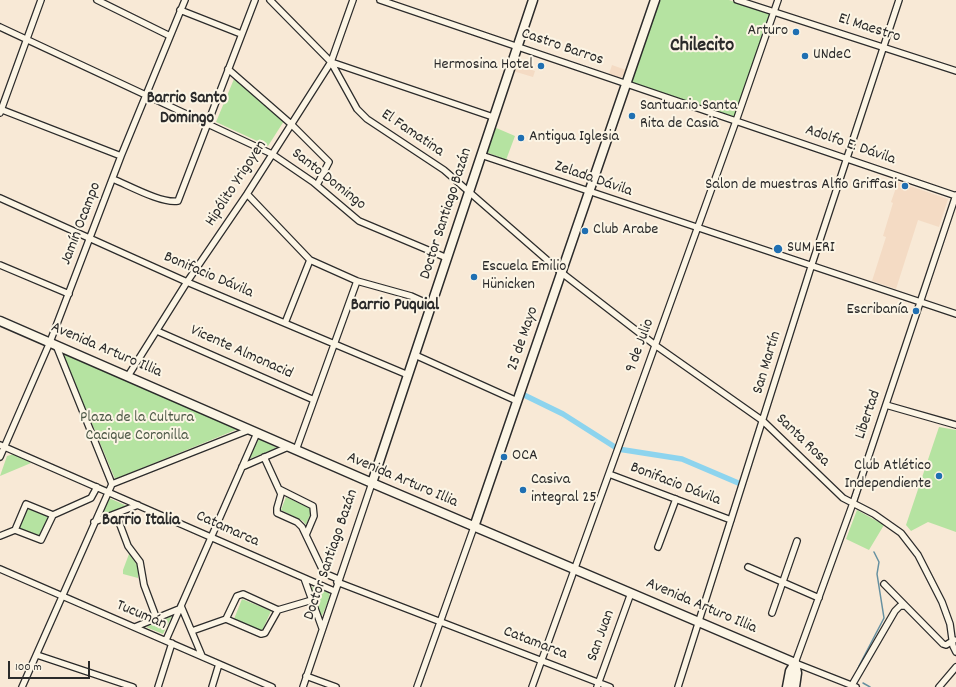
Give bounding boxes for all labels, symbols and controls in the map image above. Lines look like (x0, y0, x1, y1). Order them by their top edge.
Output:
street label: El Maestro (835, 10, 903, 48)
place label: Arturo (747, 22, 788, 42)
street label: Castro Barros (518, 25, 606, 71)
marker: Arturo (791, 27, 801, 37)
district label: Chilecito (670, 35, 734, 59)
place label: UNdeC (813, 46, 851, 66)
marker: UNdeC (800, 51, 810, 61)
place label: Hermosina Hotel (433, 56, 533, 76)
marker: Hermosina Hotel (536, 61, 546, 71)
district label: Barrio Santo Domingo (147, 90, 227, 130)
place label: Santuario Santa Rita de Casia (640, 97, 737, 135)
street label: El Famatina (377, 106, 447, 162)
marker: Santuario Santa Rita de Casia (627, 111, 637, 121)
street label: Adolfo E. Dávila (802, 122, 898, 170)
place label: Antigua Iglesia (529, 128, 619, 148)
marker: Antigua Iglesia (516, 133, 526, 143)
street label: Hipólito Yrigoyen (202, 137, 272, 231)
street label: Santo Domingo (287, 145, 369, 215)
street label: Doctor Santiago Bazán (417, 146, 477, 282)
street label: Zelada Dávila (551, 158, 635, 202)
place label: Salon de muestras Alfio Griffasi (705, 176, 897, 196)
street label: Jamín Ocampo (57, 180, 107, 268)
marker: Salon de muestras Alfio Griffasi (900, 181, 910, 191)
place label: Club Arabe (593, 221, 658, 241)
marker: Club Arabe (580, 226, 590, 236)
place label: SUM ERI (787, 239, 835, 259)
marker: SUM ERI (772, 243, 784, 255)
street label: Bonifacio Dávila (160, 249, 256, 303)
place label: Escuela Emilio Hünicken (482, 258, 566, 296)
marker: Escuela Emilio Hünicken (469, 272, 479, 282)
district label: Barrio Puquial (351, 297, 439, 317)
place label: Escribanía (846, 301, 908, 321)
street label: 25 de Mayo (504, 304, 544, 374)
marker: Escribanía (911, 306, 921, 316)
street label: 9 de Julio (622, 317, 660, 375)
street label: Avenida Arturo Illia (48, 319, 164, 383)
street label: Vicente Almonacid (187, 322, 295, 384)
street label: San Martín (749, 329, 787, 397)
street label: Libertad (852, 388, 886, 442)
park label: Plaza de la Cultura Cacique Coronilla (80, 409, 194, 447)
street label: Santa Rosa (771, 410, 833, 472)
place label: OCA (512, 447, 538, 467)
street label: Avenida Arturo Illia (344, 449, 460, 513)
marker: OCA (499, 452, 509, 462)
place label: Club Atlético Independiente (844, 457, 931, 495)
street label: Bonifacio Dávila (627, 459, 723, 511)
place label: Casiva integral 25 (531, 471, 597, 509)
marker: Club Atlético Independiente (934, 471, 944, 481)
marker: Casiva integral 25 (518, 485, 528, 495)
street label: Doctor Santiago Bazán (301, 487, 363, 623)
street label: Catamarca (192, 508, 262, 552)
district label: Barrio Italia (102, 512, 180, 532)
street label: Avenida Arturo Illia (643, 575, 759, 639)
street label: Tucumán (113, 597, 169, 635)
street label: San Juan (584, 608, 620, 664)
street label: Catamarca (500, 623, 570, 665)
scale bar (10, 653, 92, 679)
text: 100 m (15, 659, 42, 676)

